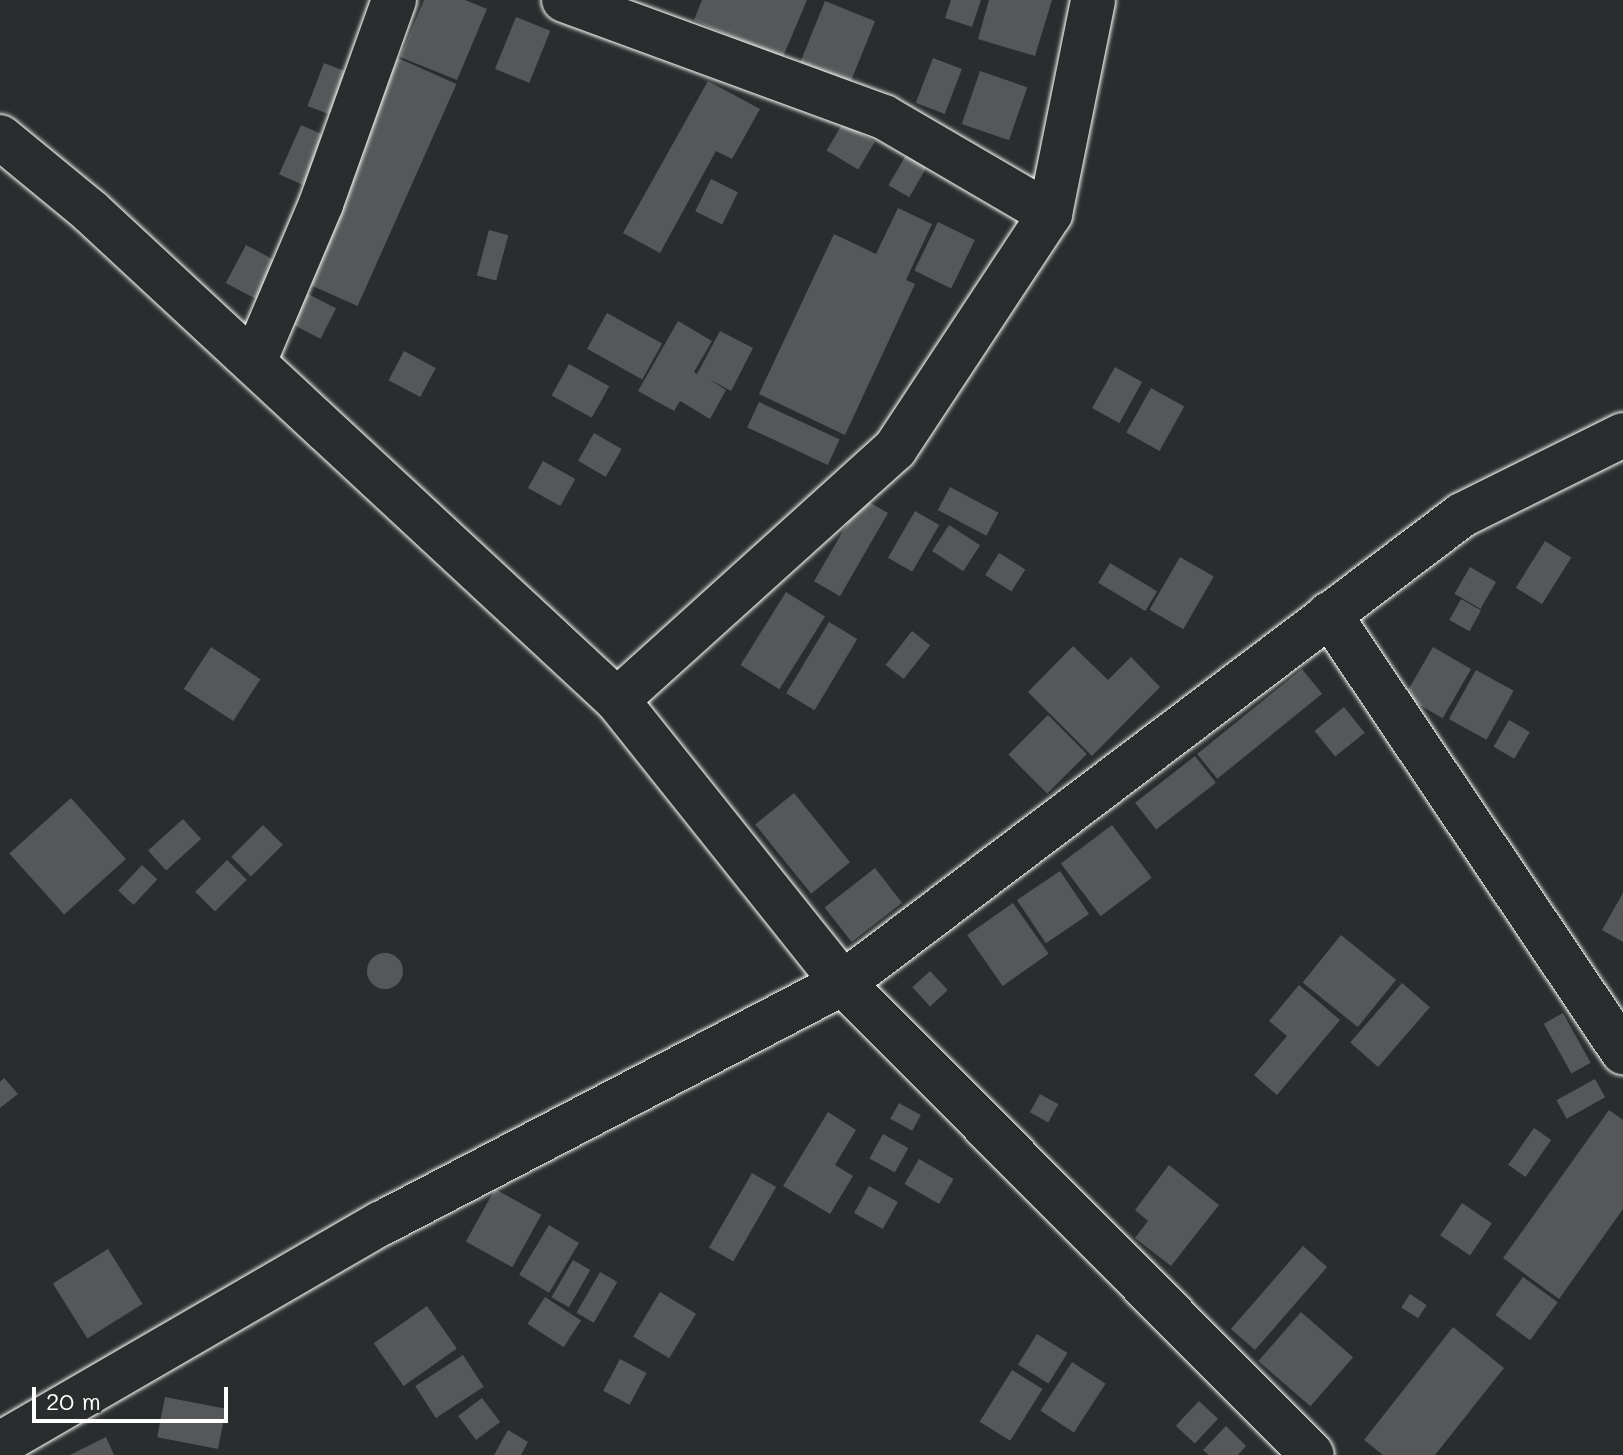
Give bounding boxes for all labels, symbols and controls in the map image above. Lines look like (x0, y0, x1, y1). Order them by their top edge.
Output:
scale bar (36, 1371, 232, 1421)
text: 20 m (46, 1385, 101, 1416)

